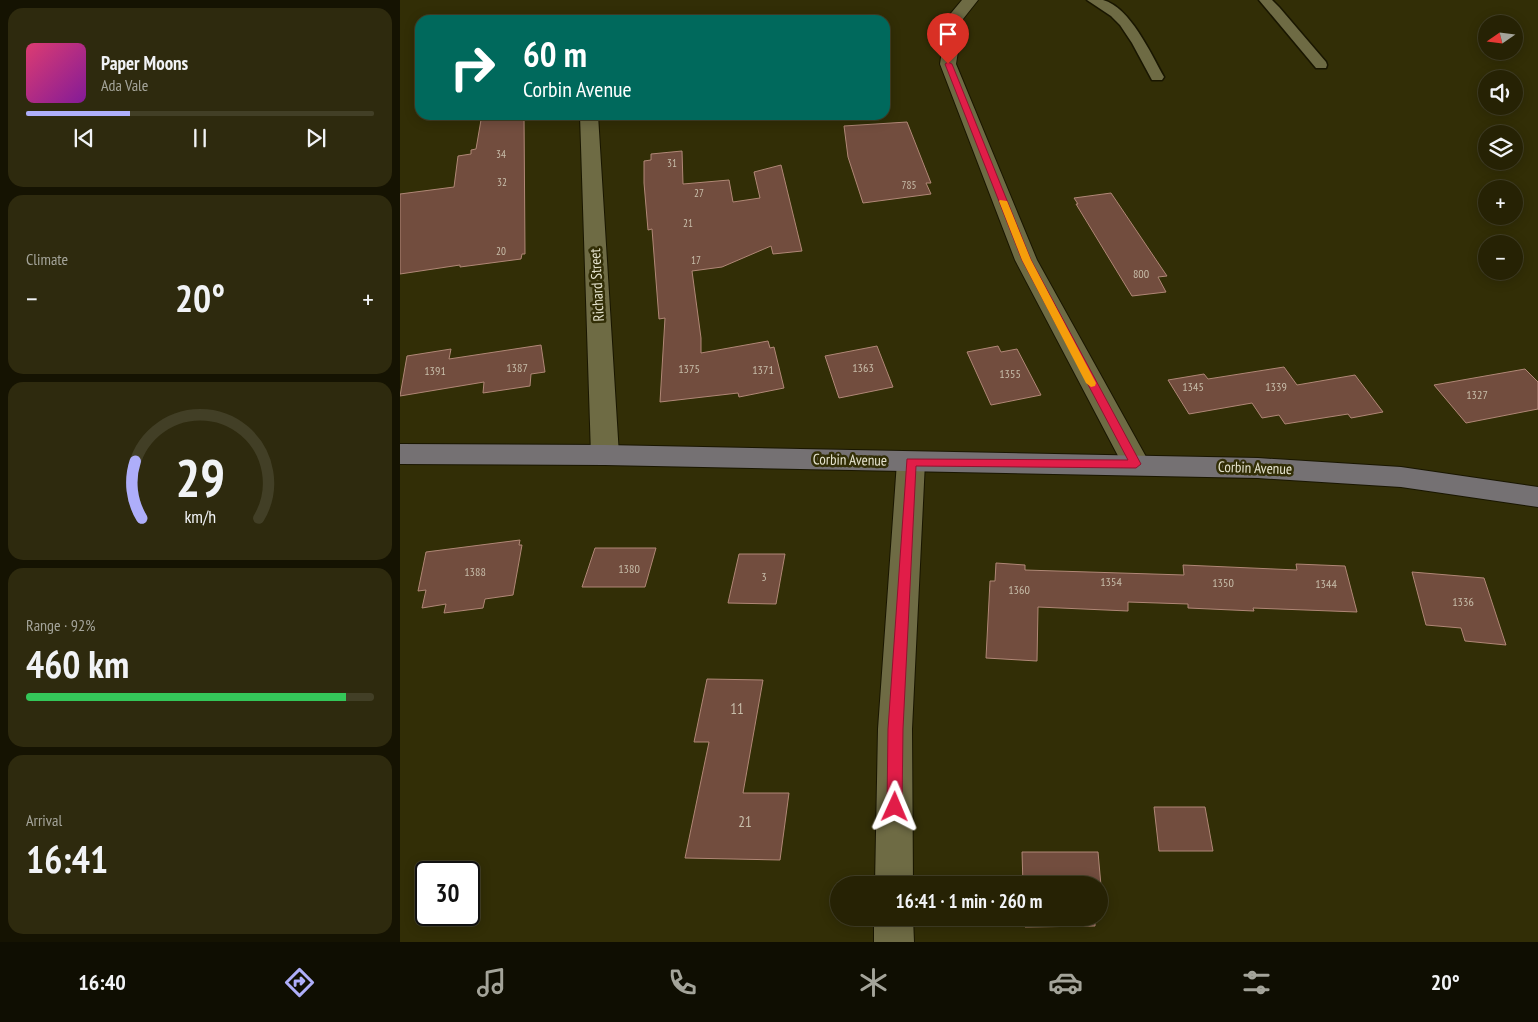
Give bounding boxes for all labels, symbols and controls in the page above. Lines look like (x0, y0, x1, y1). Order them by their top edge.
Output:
pin (927, 13, 969, 64)
north arrow (1478, 15, 1522, 60)
map controls (1478, 15, 1523, 280)
icon: arrive (934, 20, 962, 48)
text: 60 m (523, 31, 587, 77)
icon: right (440, 35, 505, 100)
text: Paper Moons (101, 51, 188, 75)
button: sound (1478, 70, 1523, 115)
text: Ada Vale (101, 75, 148, 95)
text: Corbin Avenue (523, 75, 632, 103)
icon: previous (70, 124, 98, 152)
icon: pause (186, 124, 214, 152)
icon: next (302, 124, 330, 152)
button: layers (1478, 125, 1523, 170)
house number: 34 (496, 147, 506, 161)
house number: 31 (667, 156, 677, 170)
house number: 32 (497, 175, 507, 189)
house number: 785 (902, 178, 916, 192)
button: + (1478, 180, 1523, 225)
house number: 27 (694, 186, 704, 200)
house number: 21 (683, 216, 693, 230)
button: − (1478, 235, 1523, 280)
house number: 20 (496, 244, 506, 258)
street label: Richard Street (585, 248, 608, 322)
text: Climate (26, 249, 68, 269)
house number: 17 (691, 253, 701, 267)
house number: 800 (1133, 266, 1149, 281)
text: 20° (175, 273, 225, 322)
text: − (26, 280, 38, 317)
text: + (362, 280, 374, 317)
house number: 1387 (506, 360, 528, 375)
house number: 1363 (852, 360, 874, 375)
house number: 1375 (678, 361, 700, 376)
house number: 1371 (752, 362, 774, 377)
house number: 1391 (424, 363, 446, 378)
house number: 1355 (999, 366, 1021, 381)
house number: 1345 (1182, 379, 1204, 394)
house number: 1339 (1265, 379, 1287, 394)
house number: 1327 (1466, 387, 1488, 402)
text: 29 (175, 444, 225, 511)
street label: Corbin Avenue (813, 449, 887, 470)
street label: Corbin Avenue (1218, 457, 1292, 478)
text: km/h (184, 505, 216, 528)
house number: 1380 (618, 561, 640, 576)
house number: 1388 (464, 564, 486, 579)
house number: 3 (761, 569, 767, 584)
house number: 1354 (1100, 574, 1122, 589)
house number: 1350 (1212, 575, 1234, 590)
house number: 1344 (1315, 576, 1337, 591)
house number: 1360 (1008, 582, 1030, 597)
house number: 1336 (1452, 594, 1474, 609)
text: Range · 92% (26, 615, 95, 635)
text: 460 km (26, 639, 129, 688)
house number: 11 (730, 699, 744, 718)
position arrow (868, 780, 920, 832)
text: Arrival (26, 810, 62, 830)
house number: 21 (738, 812, 752, 831)
text: 16:41 (26, 834, 108, 883)
speed limit sign: 30 (415, 861, 480, 926)
text: 16:41 · 1 min · 260 m (896, 889, 1042, 913)
icon: directions (282, 965, 317, 1000)
icon: music (474, 965, 509, 1000)
icon: phone (665, 965, 700, 1000)
icon: climate (856, 965, 891, 1000)
icon: car (1048, 965, 1083, 1000)
icon: filters (1239, 965, 1274, 1000)
text: 16:40 (78, 968, 126, 996)
text: 20° (1431, 968, 1460, 996)

